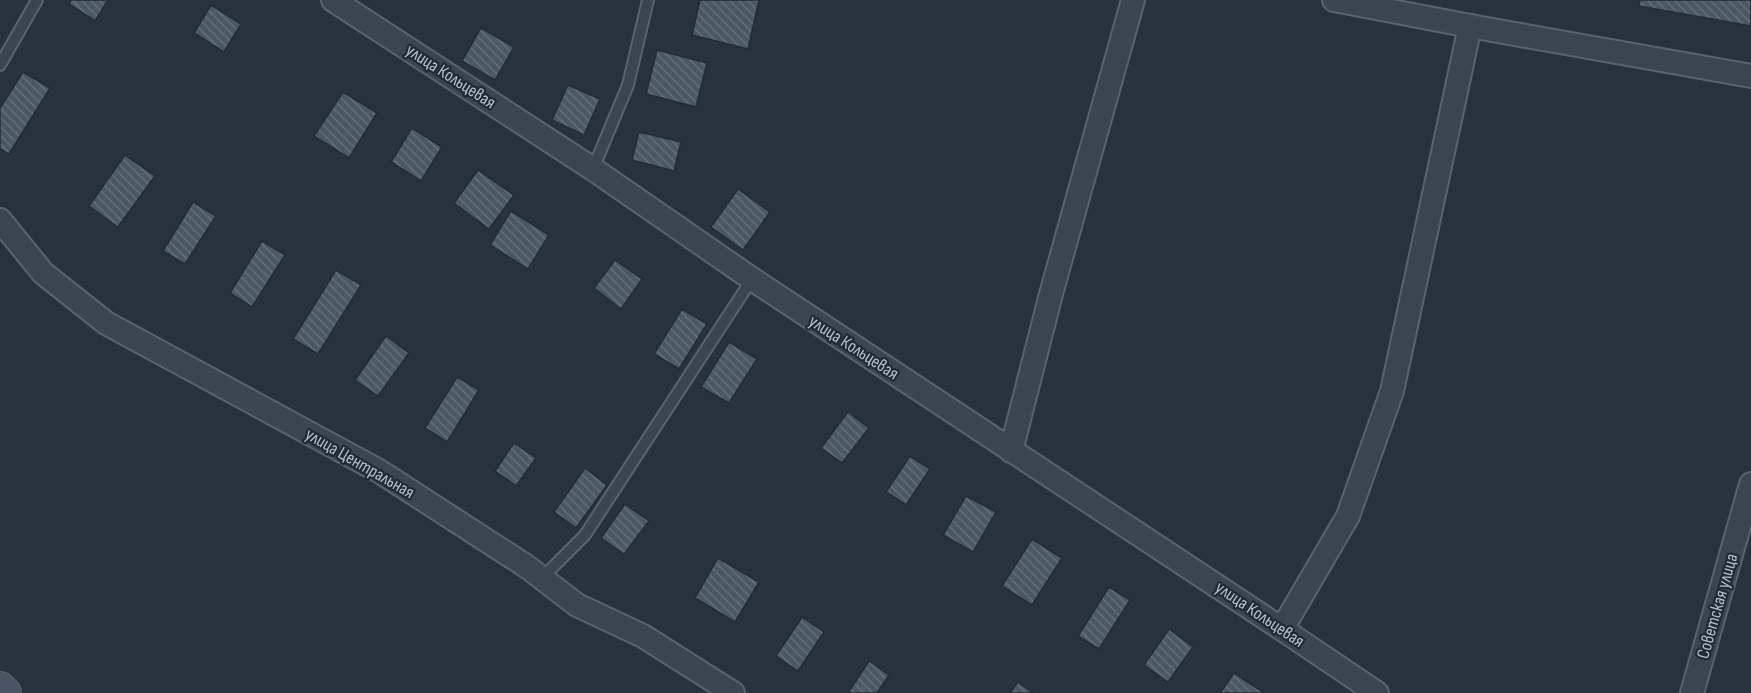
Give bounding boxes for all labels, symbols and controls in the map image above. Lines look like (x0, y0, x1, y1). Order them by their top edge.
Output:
street label: улица Кольцевая (402, 40, 500, 113)
street label: улица Кольцевая (805, 311, 903, 384)
street label: улица Центральная (301, 424, 418, 503)
street label: Советская улица (1692, 551, 1743, 661)
street label: улица Кольцевая (1211, 577, 1308, 652)

